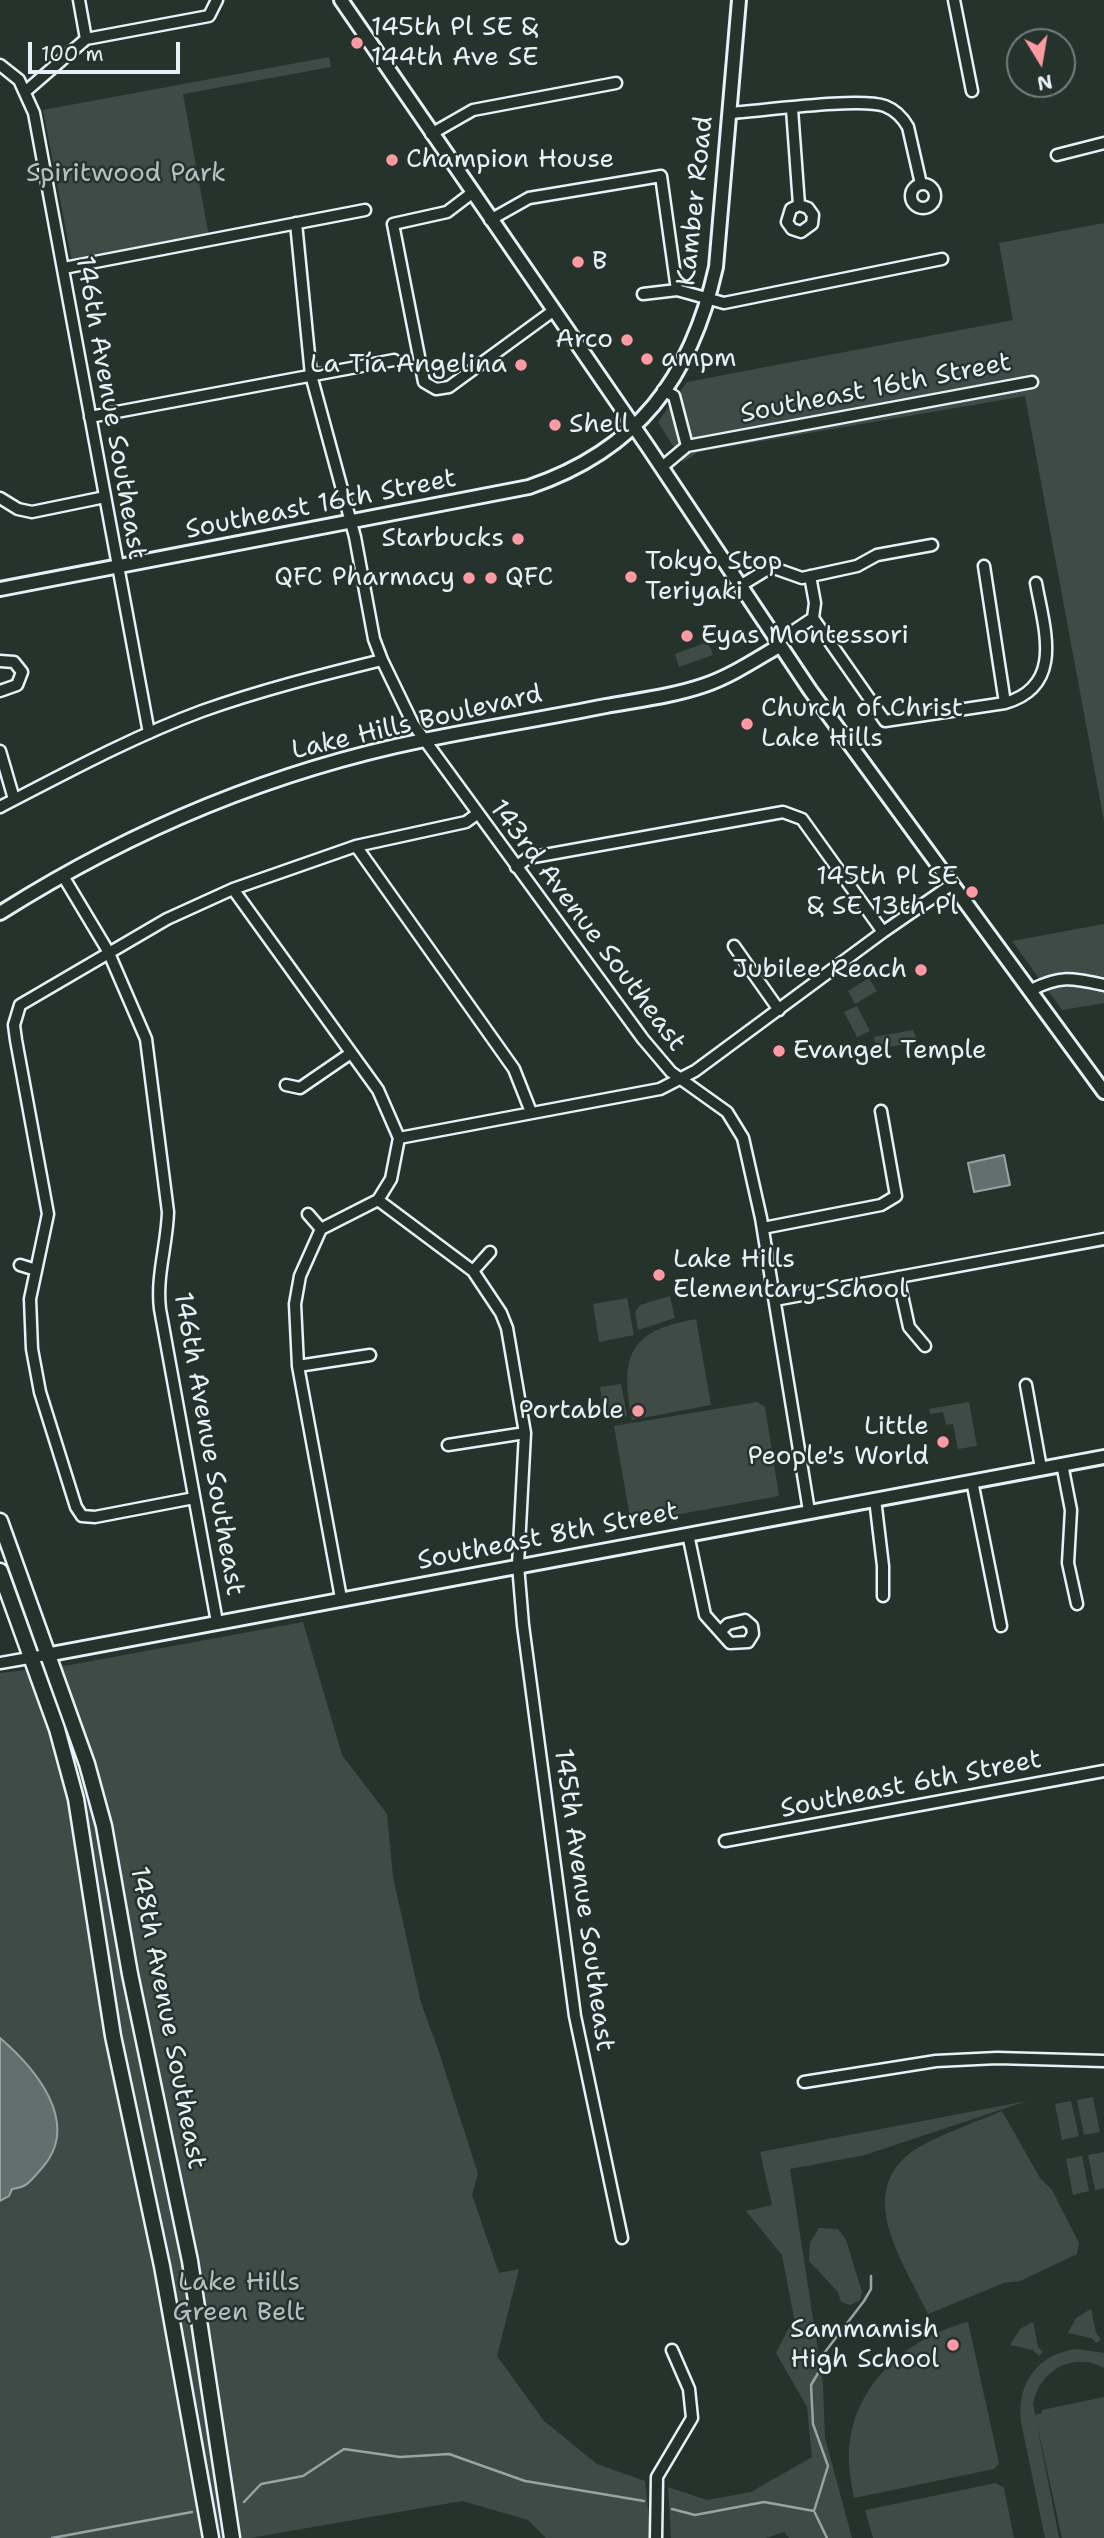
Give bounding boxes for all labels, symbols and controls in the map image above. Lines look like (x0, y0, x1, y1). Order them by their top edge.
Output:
place label: 145th Pl SE & 144th Ave SE (371, 12, 539, 74)
scale bar (32, 28, 184, 72)
north arrow (1006, 28, 1076, 98)
marker: 145th Pl SE & 144th Ave SE (349, 35, 365, 51)
text: 100 m (41, 40, 104, 68)
text: N (1035, 68, 1054, 96)
street label: Kamber Road (672, 115, 720, 287)
place label: Champion House (406, 144, 614, 176)
marker: Champion House (384, 152, 400, 168)
park label: Spiritwood Park (26, 158, 226, 190)
place label: B (592, 246, 607, 278)
street label: 146th Avenue Southeast (68, 254, 152, 562)
marker: B (570, 254, 586, 270)
place label: Arco (555, 324, 613, 356)
marker: Arco (619, 332, 635, 348)
place label: ampm (661, 343, 737, 375)
street label: Southeast 16th Street (738, 347, 1014, 431)
place label: La Tía Angelina (310, 349, 507, 381)
marker: ampm (639, 351, 655, 367)
marker: La Tía Angelina (513, 357, 529, 373)
place label: Shell (569, 409, 629, 441)
marker: Shell (547, 417, 563, 433)
street label: Southeast 16th Street (183, 463, 459, 547)
place label: Starbucks (381, 523, 504, 555)
marker: Starbucks (510, 531, 526, 547)
place label: Tokyo Stop Teriyaki (645, 546, 782, 608)
place label: QFC Pharmacy (274, 562, 455, 594)
place label: QFC (505, 562, 553, 594)
marker: Tokyo Stop Teriyaki (623, 569, 639, 585)
marker: QFC Pharmacy (461, 570, 477, 586)
marker: QFC (483, 570, 499, 586)
place label: Eyas Montessori (701, 620, 909, 652)
marker: Eyas Montessori (679, 628, 695, 644)
street label: Lake Hills Boulevard (289, 679, 545, 767)
place label: Church of Christ Lake Hills (761, 693, 963, 754)
marker: Church of Christ Lake Hills (739, 716, 755, 732)
street label: 143rd Avenue Southeast (482, 794, 692, 1058)
place label: 145th Pl SE & SE 13th Pl (807, 861, 958, 922)
marker: 145th Pl SE & SE 13th Pl (964, 884, 980, 900)
place label: Jubilee Reach (732, 954, 907, 986)
marker: Jubilee Reach (913, 962, 929, 978)
place label: Evangel Temple (793, 1035, 987, 1067)
marker: Evangel Temple (771, 1043, 787, 1059)
place label: Lake Hills Elementary School (673, 1244, 907, 1306)
marker: Lake Hills Elementary School (651, 1267, 667, 1283)
street label: 146th Avenue Southeast (166, 1290, 250, 1598)
place label: Portable (518, 1395, 624, 1427)
marker: Portable (630, 1403, 646, 1419)
place label: Little People's World (747, 1411, 929, 1472)
marker: Little People's World (935, 1434, 951, 1450)
street label: Southeast 8th Street (415, 1496, 681, 1578)
street label: Southeast 6th Street (778, 1744, 1044, 1826)
street label: 145th Avenue Southeast (546, 1747, 620, 2053)
street label: 148th Avenue Southeast (122, 1864, 212, 2172)
park label: Lake Hills Green Belt (173, 2267, 305, 2328)
place label: Sammamish High School (790, 2314, 939, 2376)
marker: Sammamish High School (945, 2337, 961, 2353)

